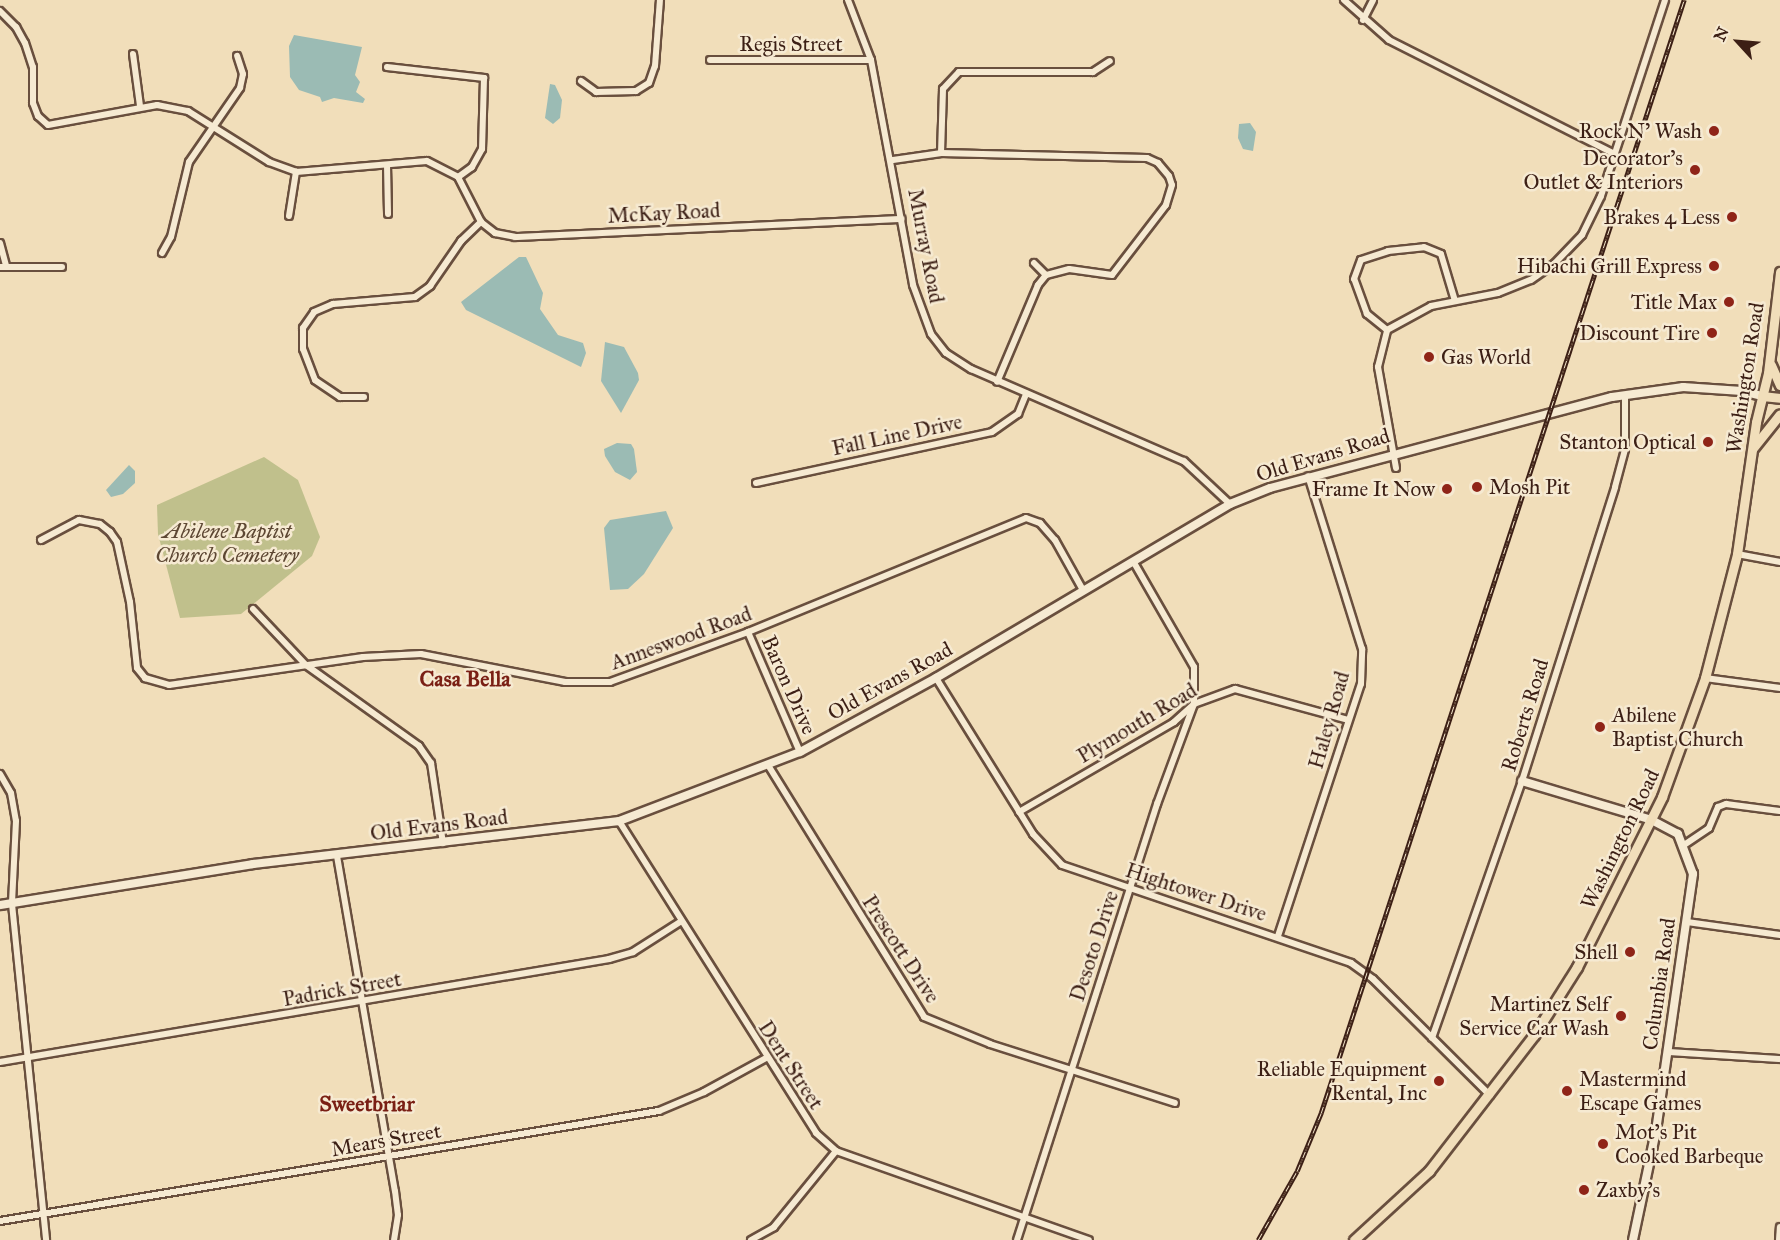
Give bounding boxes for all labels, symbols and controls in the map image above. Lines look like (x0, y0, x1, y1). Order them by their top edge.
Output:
north arrow (1708, 12, 1768, 72)
text: N (1710, 24, 1733, 44)
street label: Regis Street (739, 31, 843, 57)
place label: Rock N' Wash (1579, 118, 1702, 144)
marker: Rock N' Wash (1707, 124, 1721, 138)
place label: Decorator's Outlet & Interiors (1524, 145, 1683, 195)
marker: Decorator's Outlet & Interiors (1688, 163, 1702, 177)
street label: Murray Road (903, 187, 949, 305)
street label: McKay Road (607, 197, 721, 229)
place label: Brakes 4 Less (1603, 204, 1720, 230)
marker: Brakes 4 Less (1725, 210, 1739, 224)
place label: Hibachi Grill Express (1517, 253, 1702, 279)
marker: Hibachi Grill Express (1707, 259, 1721, 273)
place label: Title Max (1631, 289, 1717, 315)
marker: Title Max (1722, 295, 1736, 309)
street label: Washington Road (1721, 301, 1769, 455)
place label: Discount Tire (1579, 320, 1700, 346)
marker: Discount Tire (1705, 326, 1719, 340)
place label: Gas World (1441, 344, 1531, 370)
marker: Gas World (1422, 350, 1436, 364)
street label: Fall Line Drive (830, 409, 964, 461)
street label: Old Evans Road (1253, 423, 1393, 487)
place label: Stanton Optical (1559, 429, 1696, 455)
marker: Stanton Optical (1701, 435, 1715, 449)
place label: Mosh Pit (1489, 474, 1570, 500)
place label: Frame It Now (1312, 476, 1435, 502)
marker: Mosh Pit (1470, 480, 1484, 494)
marker: Frame It Now (1440, 482, 1454, 496)
park label: Abilene Baptist Church Cemetery (155, 518, 299, 568)
street label: Anneswood Road (607, 601, 755, 675)
street label: Baron Drive (756, 632, 822, 738)
street label: Old Evans Road (823, 636, 957, 726)
street label: Roberts Road (1496, 656, 1554, 774)
district label: Casa Bella (419, 666, 511, 692)
street label: Haley Road (1303, 668, 1355, 772)
street label: Plymouth Road (1073, 677, 1201, 769)
place label: Abilene Baptist Church (1612, 702, 1743, 752)
marker: Abilene Baptist Church (1593, 720, 1607, 734)
street label: Washington Road (1575, 765, 1665, 913)
street label: Old Evans Road (369, 804, 509, 846)
street label: Hightower Drive (1122, 857, 1270, 927)
street label: Desoto Drive (1064, 887, 1124, 1005)
street label: Prescott Drive (857, 890, 945, 1008)
street label: Columbia Road (1637, 916, 1681, 1052)
place label: Shell (1574, 939, 1618, 965)
marker: Shell (1623, 945, 1637, 959)
street label: Padrick Street (281, 966, 403, 1012)
place label: Martinez Self Service Car Wash (1459, 991, 1609, 1041)
marker: Martinez Self Service Car Wash (1614, 1009, 1628, 1023)
street label: Dent Street (753, 1016, 829, 1114)
place label: Reliable Equipment Rental, Inc (1257, 1056, 1427, 1106)
place label: Mastermind Escape Games (1579, 1066, 1701, 1116)
marker: Reliable Equipment Rental, Inc (1432, 1074, 1446, 1088)
marker: Mastermind Escape Games (1560, 1084, 1574, 1098)
district label: Sweetbriar (319, 1091, 415, 1117)
street label: Mears Street (329, 1118, 443, 1162)
place label: Mot's Pit Cooked Barbeque (1615, 1119, 1764, 1169)
marker: Mot's Pit Cooked Barbeque (1596, 1137, 1610, 1151)
place label: Zaxby's (1596, 1177, 1660, 1203)
marker: Zaxby's (1577, 1183, 1591, 1197)

